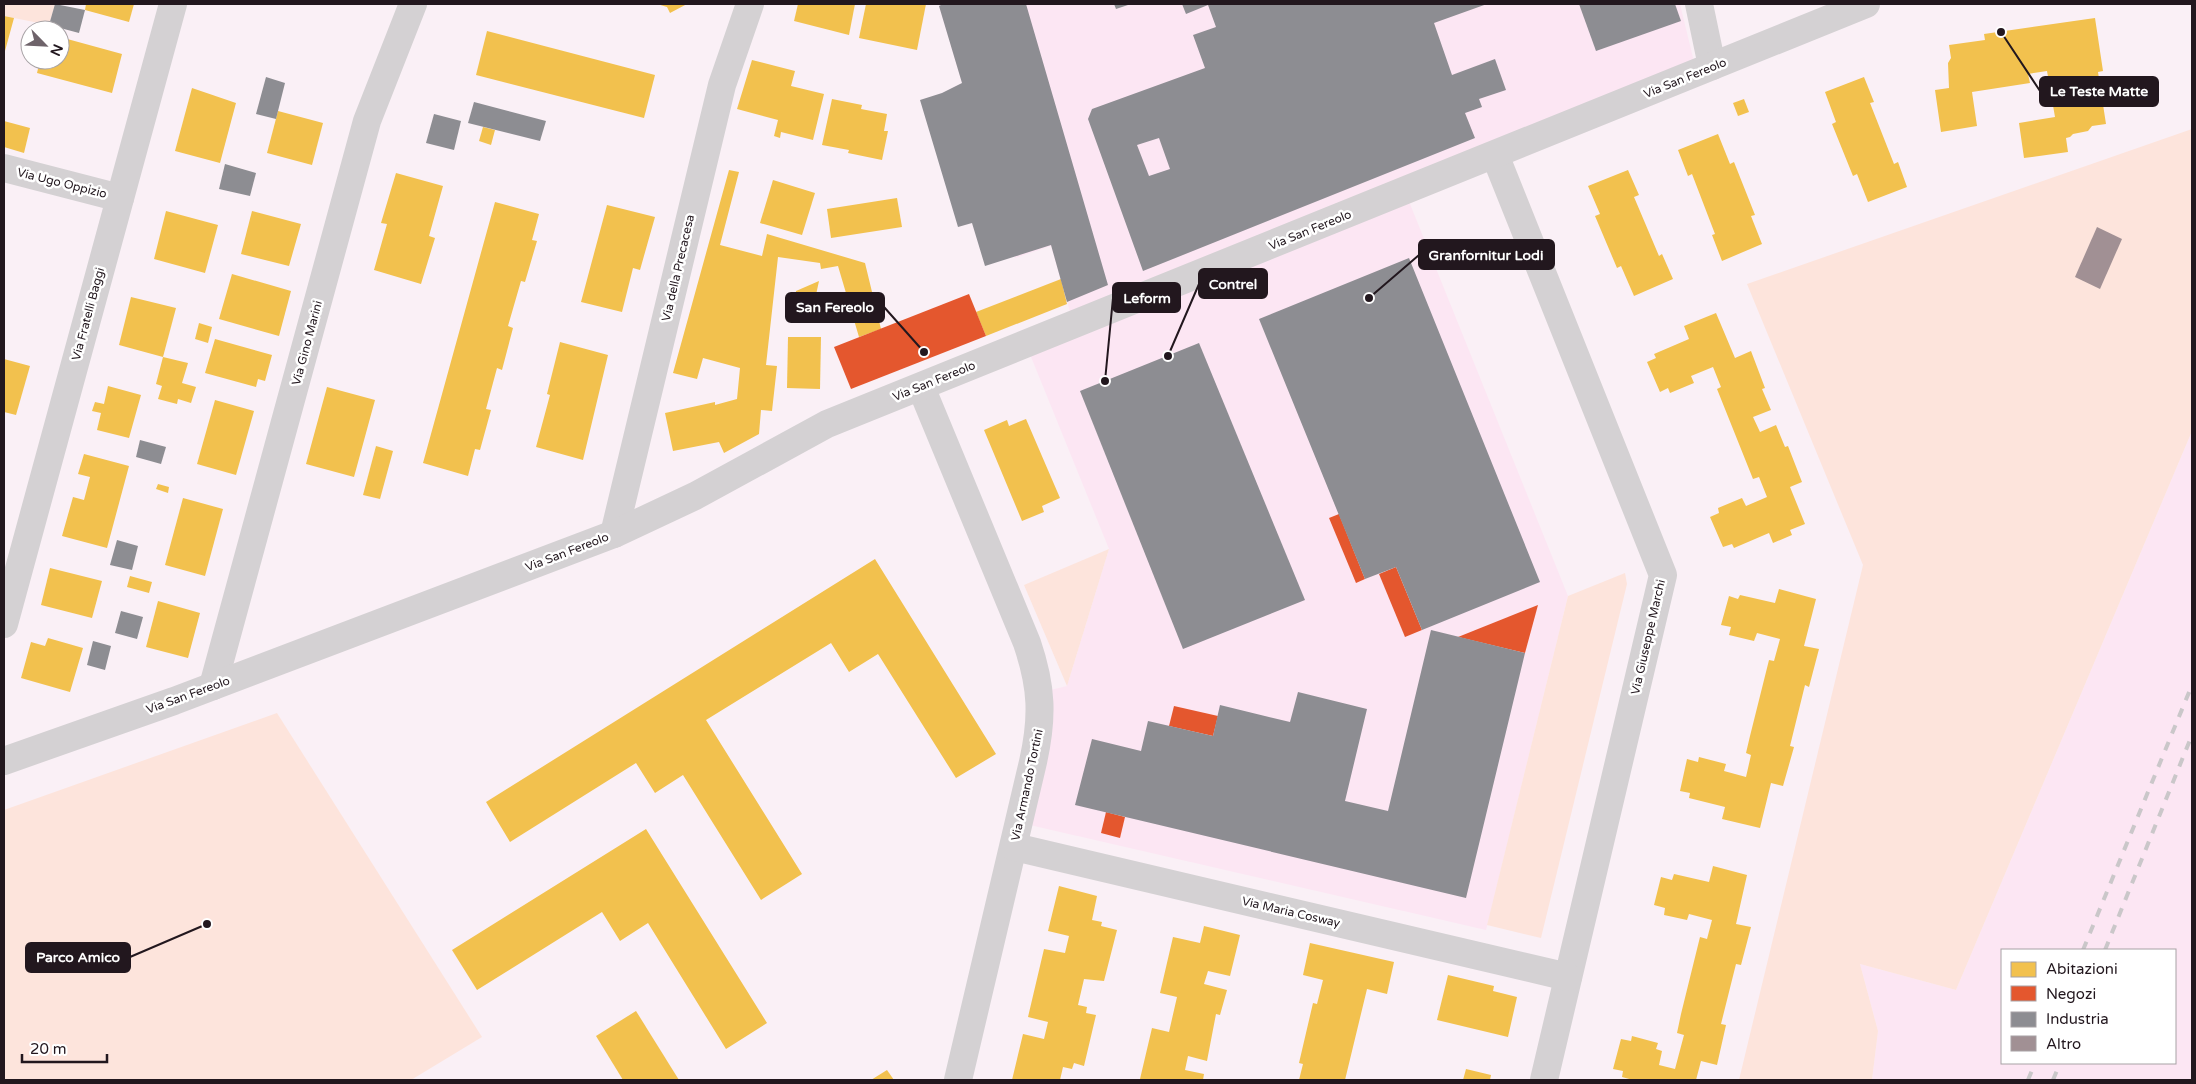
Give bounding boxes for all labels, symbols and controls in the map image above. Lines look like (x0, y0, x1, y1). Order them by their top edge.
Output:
north arrow (20, 20, 70, 70)
text: N (46, 41, 66, 59)
street label: Via San Fereolo (1642, 55, 1728, 101)
callout: Le Teste Matte (2040, 77, 2158, 106)
text: Le Teste Matte (2050, 83, 2148, 100)
street label: Via Ugo Oppizio (16, 165, 108, 201)
street label: Via San Fereolo (1267, 207, 1353, 253)
street label: Via della Precacesa (659, 213, 697, 323)
callout: Granfornitur Lodi (1419, 240, 1554, 269)
text: Granfornitur Lodi (1429, 247, 1543, 264)
street label: Via Fratelli Baggi (69, 266, 107, 362)
callout: Contrel (1199, 269, 1267, 298)
text: Contrel (1209, 276, 1257, 293)
callout: Leform (1113, 283, 1180, 312)
text: Leform (1123, 290, 1171, 307)
callout: San Fereolo (786, 293, 884, 322)
street label: Via Gino Marini (289, 299, 325, 387)
text: San Fereolo (796, 299, 875, 316)
street label: Via San Fereolo (891, 358, 977, 404)
street label: Via San Fereolo (523, 530, 611, 574)
street label: Via Giuseppe Marchi (1628, 578, 1668, 696)
street label: Via San Fereolo (144, 673, 232, 717)
street label: Via Armando Tortini (1008, 728, 1046, 842)
street label: Via Maria Cosway (1240, 894, 1342, 930)
callout: Parco Amico (26, 943, 130, 972)
text: Parco Amico (36, 949, 121, 966)
legend (2001, 949, 2176, 1064)
text: Abitazioni (2046, 960, 2118, 978)
text: Negozi (2046, 985, 2096, 1003)
text: Industria (2046, 1010, 2109, 1028)
scale bar (22, 1032, 108, 1064)
text: Altro (2046, 1035, 2081, 1053)
text: 20 m (30, 1040, 67, 1058)

